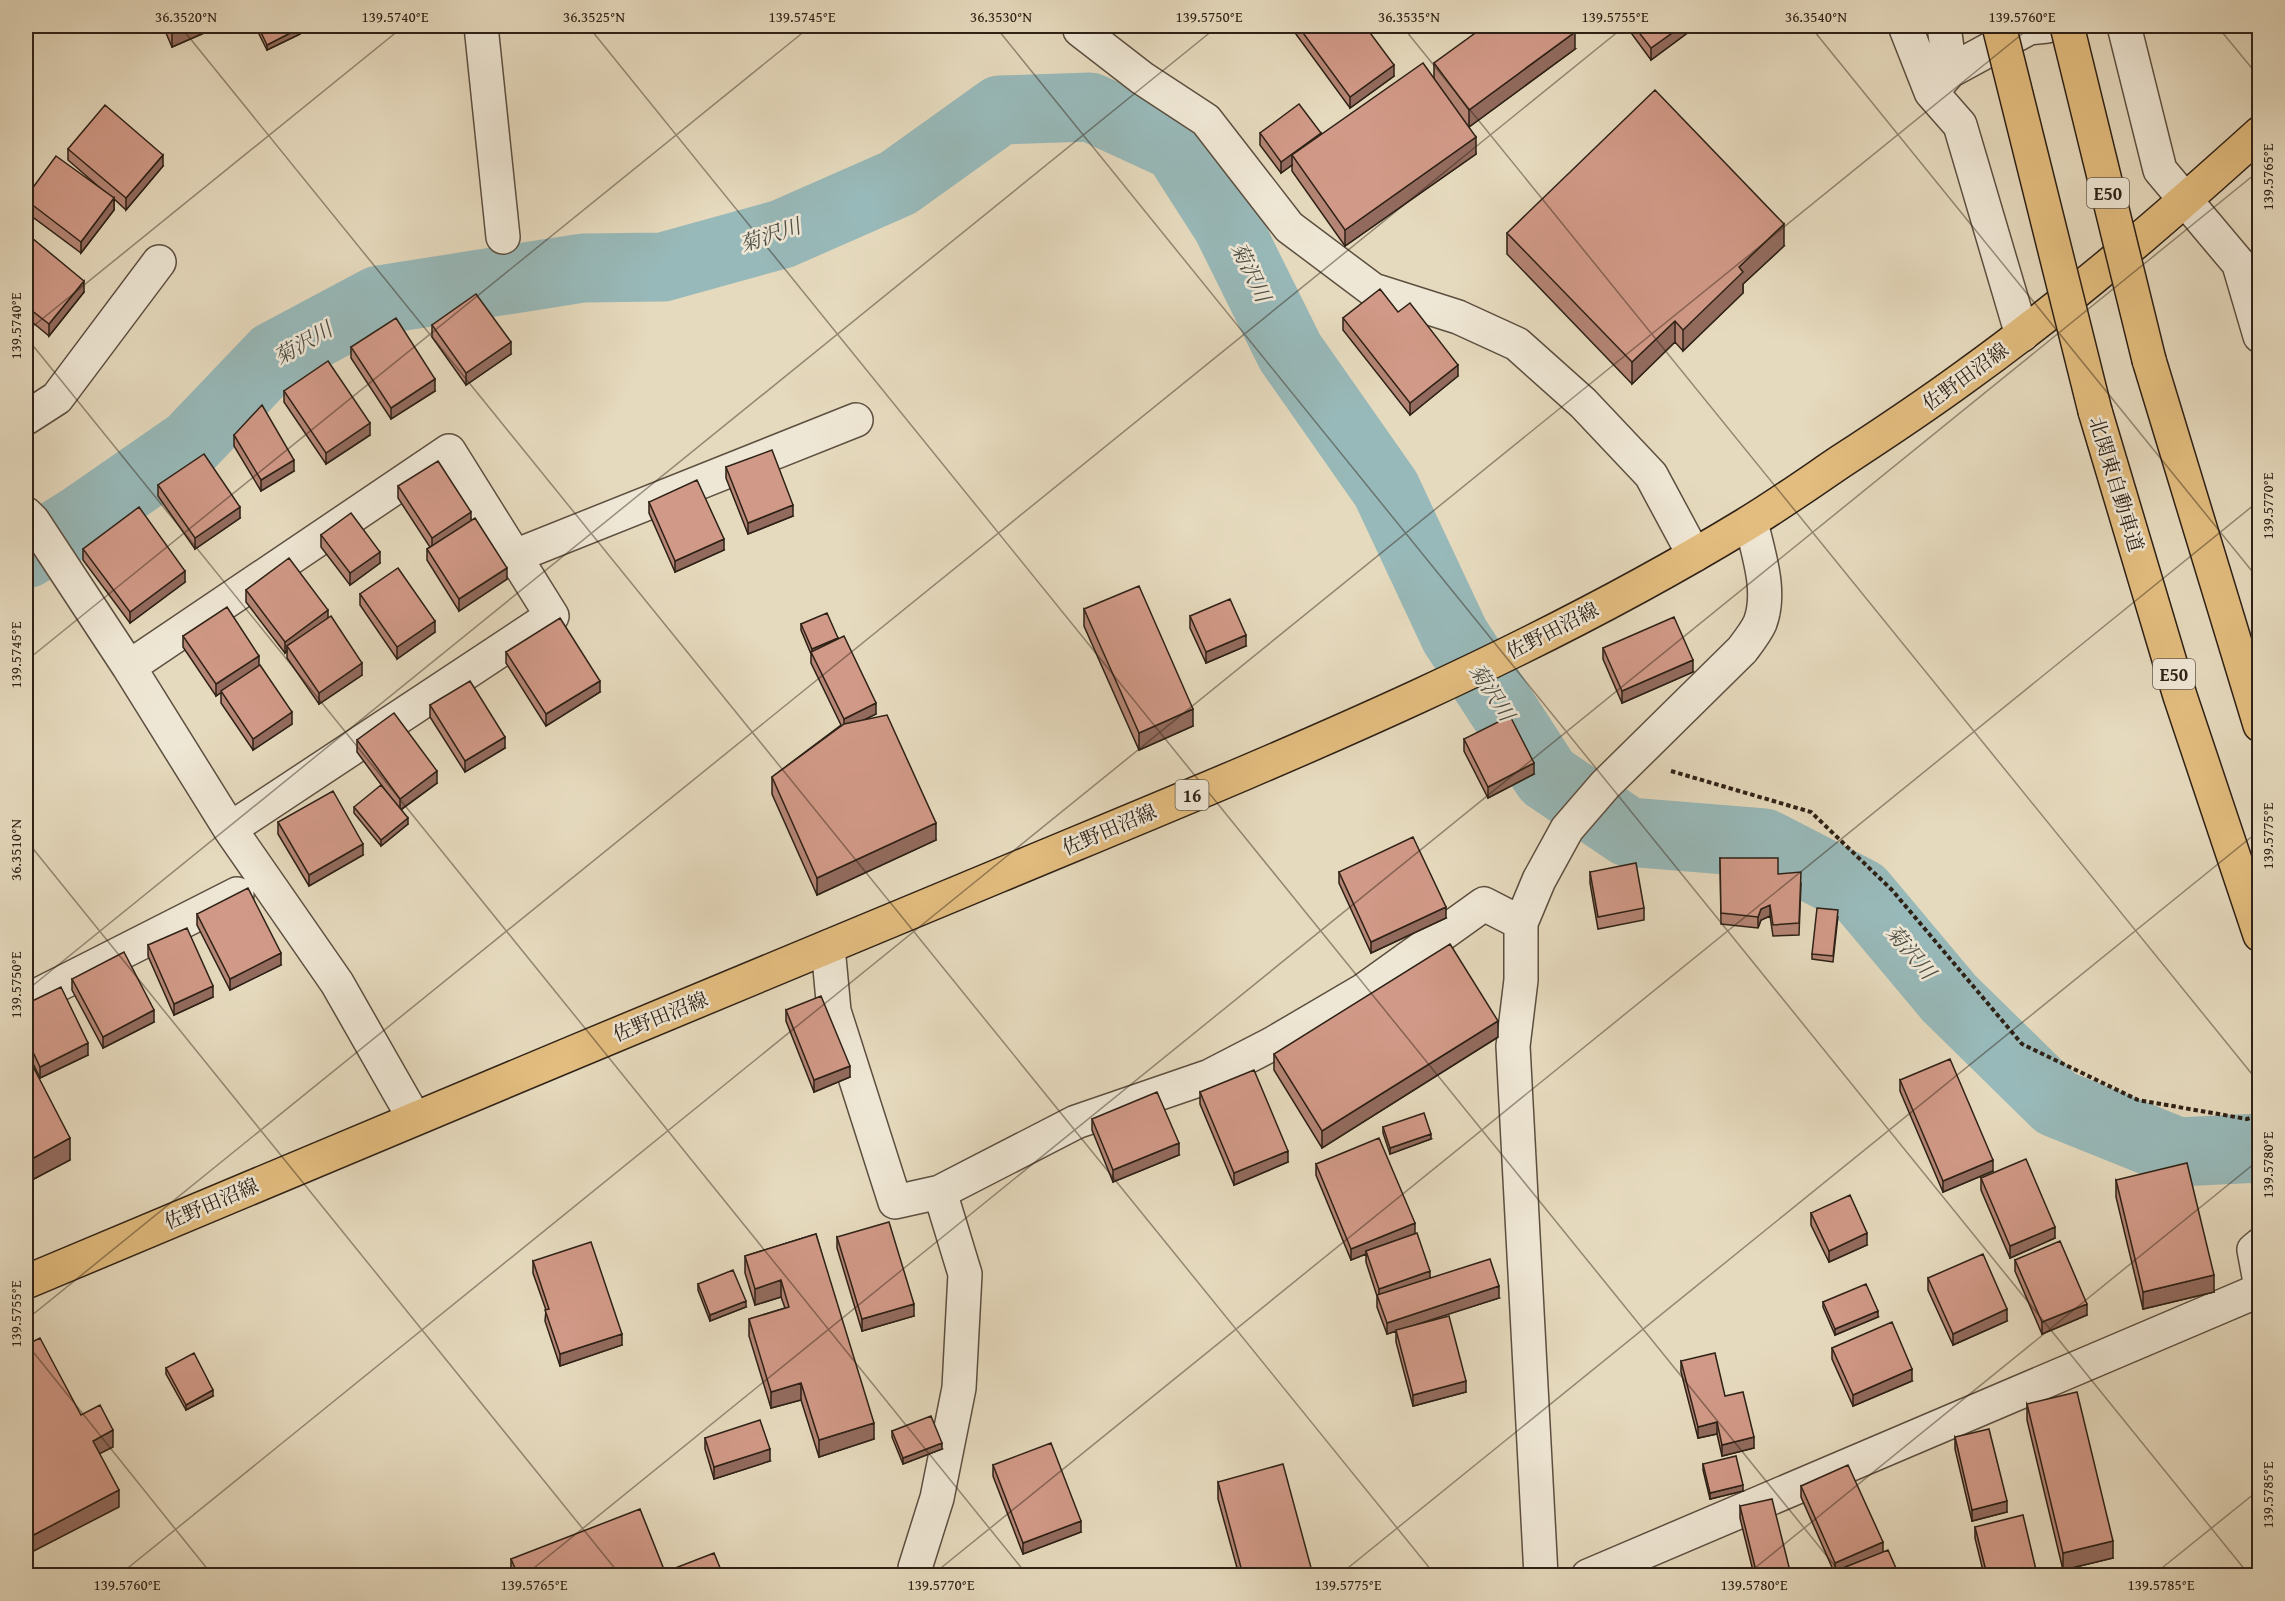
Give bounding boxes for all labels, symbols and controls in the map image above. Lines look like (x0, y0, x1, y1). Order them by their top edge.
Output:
text: 36.3520°N (155, 6, 217, 27)
text: 139.5740°E (361, 6, 429, 27)
text: 36.3525°N (563, 6, 625, 27)
text: 139.5745°E (768, 6, 836, 27)
text: 36.3530°N (970, 6, 1032, 27)
text: 139.5750°E (1175, 6, 1243, 27)
text: 36.3535°N (1378, 6, 1440, 27)
text: 139.5755°E (1581, 6, 1649, 27)
text: 36.3540°N (1785, 6, 1847, 27)
text: 139.5760°E (1988, 6, 2056, 27)
text: 139.5765°E (2257, 143, 2278, 211)
road number: E50 (2087, 178, 2129, 208)
water label: 菊沢川 (735, 209, 807, 260)
water label: 菊沢川 (1223, 237, 1280, 309)
text: 139.5740°E (5, 292, 26, 360)
water label: 菊沢川 (268, 313, 340, 372)
street label: 佐野田沼線 (1916, 335, 2014, 417)
street label: 北関東自動車道 (2083, 413, 2151, 555)
text: 139.5770°E (2257, 472, 2278, 540)
street label: 佐野田沼線 (1501, 594, 1603, 666)
text: 139.5745°E (5, 621, 26, 689)
water label: 菊沢川 (1462, 657, 1523, 729)
road number: E50 (2153, 659, 2195, 689)
road number: 16 (1176, 780, 1208, 810)
street label: 佐野田沼線 (1057, 796, 1161, 862)
text: 139.5775°E (2257, 802, 2278, 870)
text: 36.3510°N (5, 819, 26, 881)
water label: 菊沢川 (1879, 918, 1944, 988)
text: 139.5750°E (5, 951, 26, 1019)
street label: 佐野田沼線 (608, 984, 712, 1048)
text: 139.5780°E (2257, 1131, 2278, 1199)
street label: 佐野田沼線 (159, 1170, 263, 1236)
text: 139.5755°E (5, 1280, 26, 1348)
text: 139.5785°E (2257, 1461, 2278, 1529)
text: 139.5760°E (93, 1574, 161, 1595)
text: 139.5765°E (500, 1574, 568, 1595)
text: 139.5770°E (907, 1574, 975, 1595)
text: 139.5775°E (1314, 1574, 1382, 1595)
text: 139.5780°E (1720, 1574, 1788, 1595)
text: 139.5785°E (2127, 1574, 2195, 1595)

